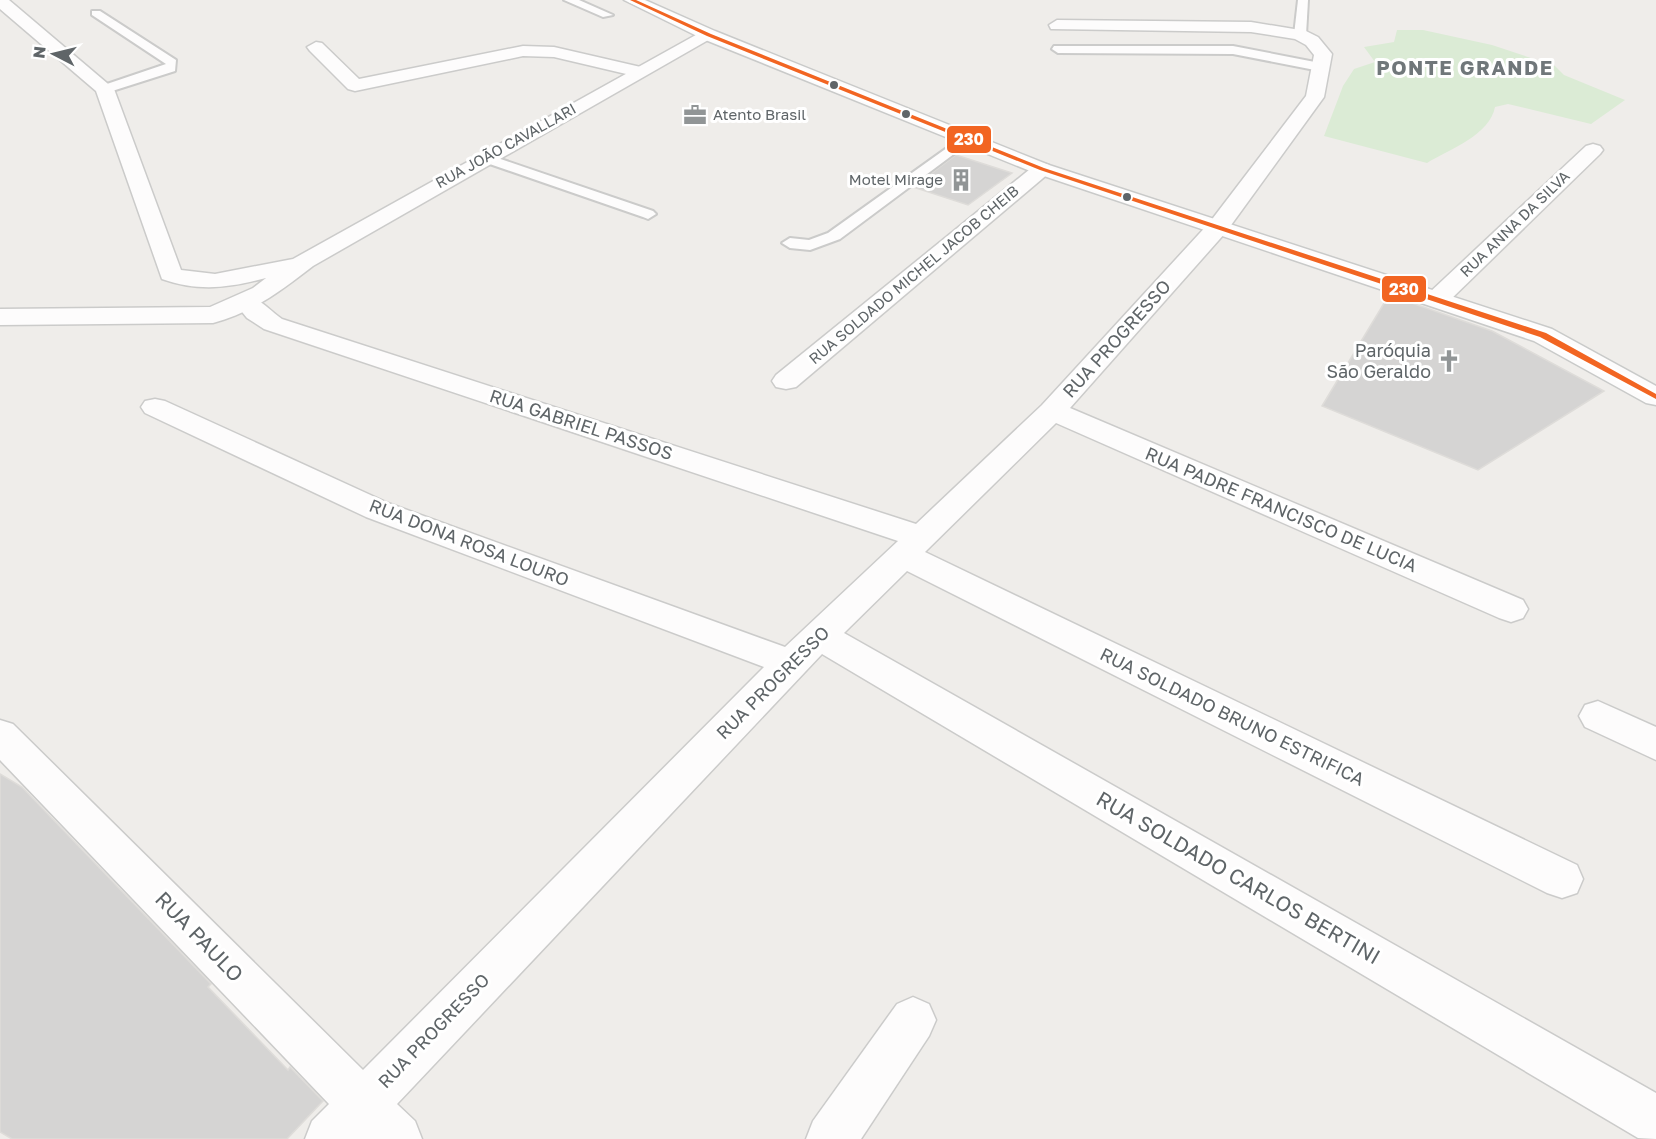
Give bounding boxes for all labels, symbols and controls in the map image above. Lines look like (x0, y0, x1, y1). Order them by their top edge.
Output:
north arrow (24, 24, 84, 84)
text: N (28, 45, 50, 59)
district label: PONTE GRANDE (1376, 55, 1554, 79)
unlabelled marker (828, 79, 840, 91)
street label: RUA JOÃO CAVALLARI (432, 99, 579, 191)
office icon: Atento Brasil (682, 102, 708, 128)
place label: Atento Brasil (713, 105, 806, 123)
unlabelled marker (900, 108, 912, 120)
line badge: 230 (946, 125, 992, 154)
text: 230 (954, 129, 984, 149)
street label: RUA ANNA DA SILVA (1456, 166, 1573, 280)
building icon: Motel Mirage (948, 167, 974, 193)
place label: Motel Mirage (849, 170, 943, 188)
street label: RUA SOLDADO MICHEL JACOB CHEIB (805, 181, 1022, 367)
unlabelled marker (1121, 191, 1133, 203)
street label: RUA PROGRESSO (1058, 275, 1175, 402)
line badge: 230 (1381, 275, 1427, 303)
text: 230 (1389, 279, 1419, 299)
place label: Paróquia São Geraldo (1326, 339, 1431, 382)
church icon: Paróquia São Geraldo (1436, 348, 1462, 374)
street label: RUA GABRIEL PASSOS (487, 384, 676, 464)
street label: RUA PADRE FRANCISCO DE LUCIA (1142, 442, 1421, 576)
street label: RUA DONA ROSA LOURO (366, 494, 572, 590)
street label: RUA PROGRESSO (711, 621, 833, 743)
street label: RUA SOLDADO BRUNO ESTRIFICA (1097, 642, 1368, 790)
street label: RUA SOLDADO CARLOS BERTINI (1092, 785, 1385, 969)
street label: RUA PAULO (150, 886, 249, 987)
street label: RUA PROGRESSO (373, 968, 494, 1092)

